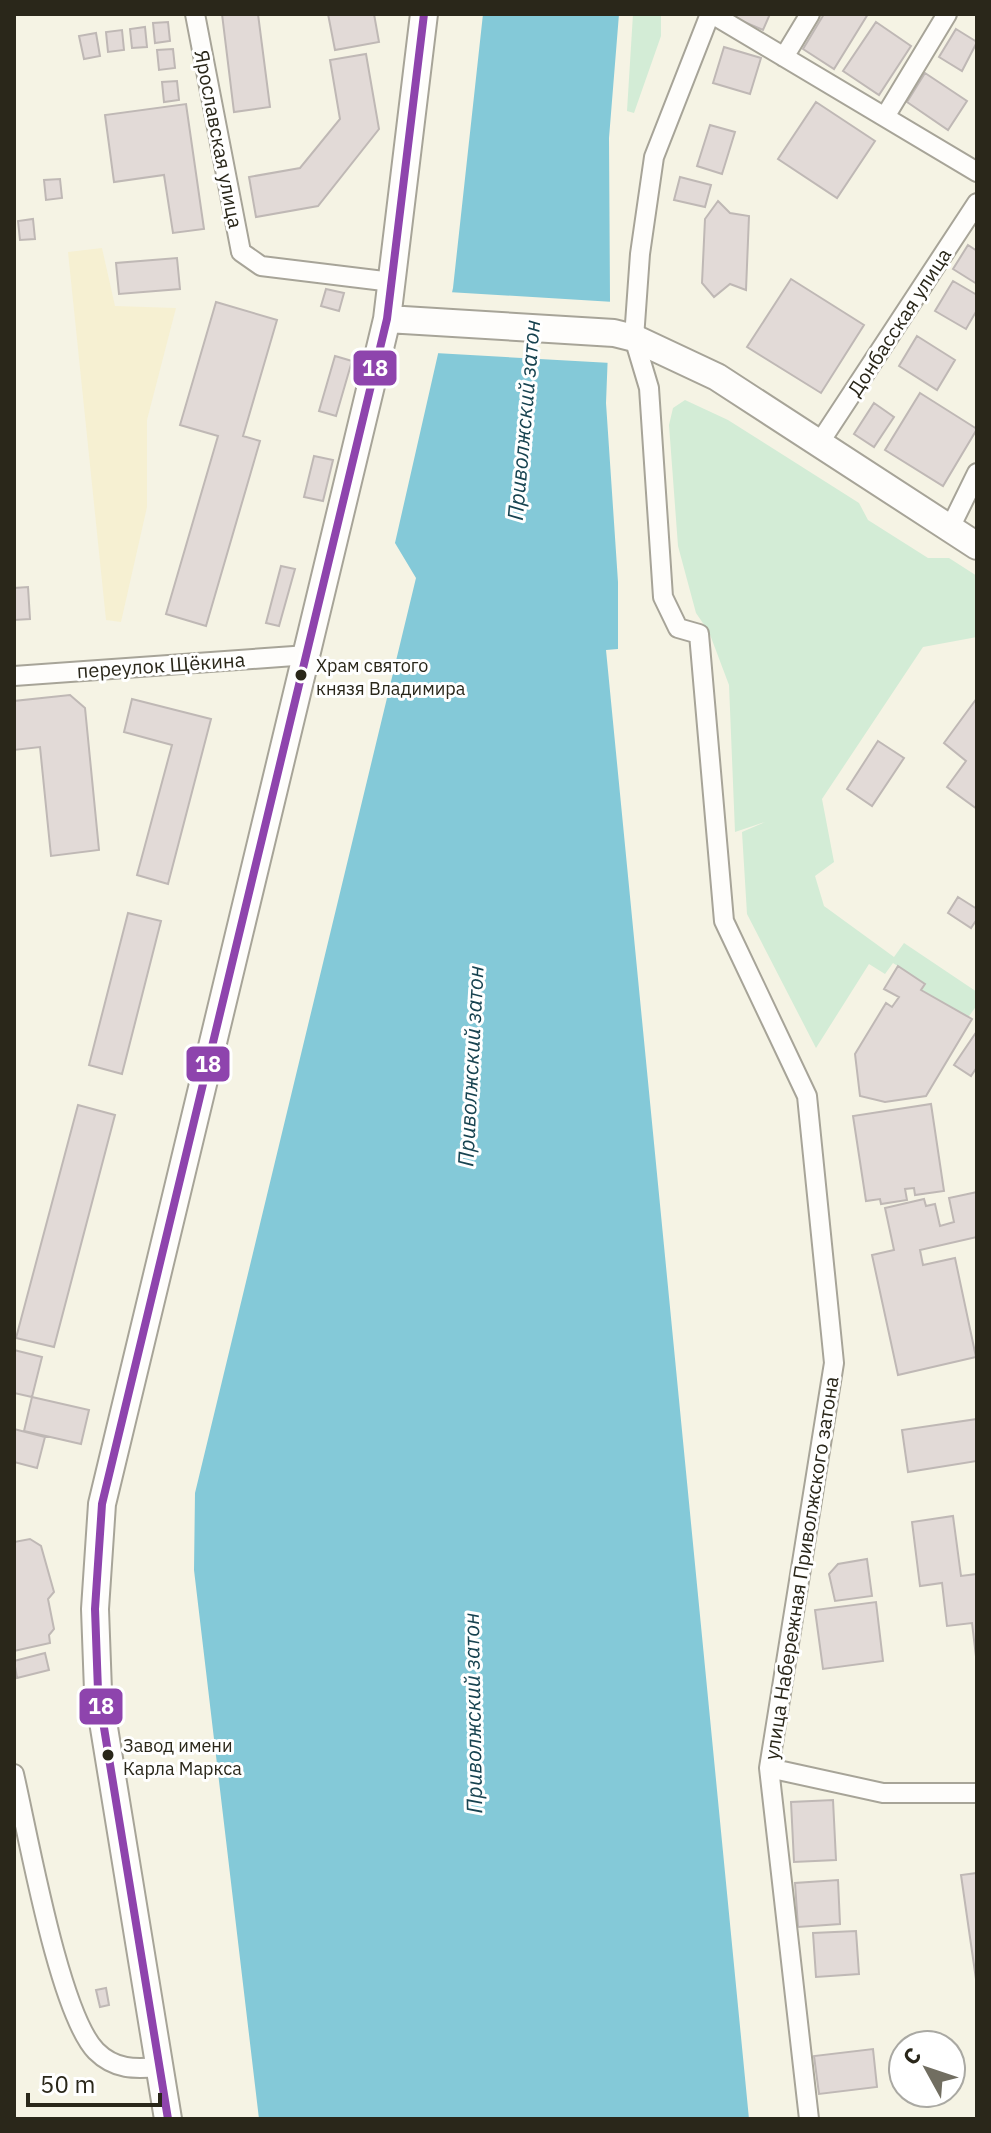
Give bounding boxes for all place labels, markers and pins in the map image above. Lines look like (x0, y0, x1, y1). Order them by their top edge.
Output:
place label: Храм святого князя Владимира (316, 654, 466, 700)
marker: Храм святого князя Владимира (293, 667, 309, 683)
place label: Завод имени Карла Маркса (123, 1734, 242, 1780)
marker: Завод имени Карла Маркса (100, 1747, 116, 1763)

